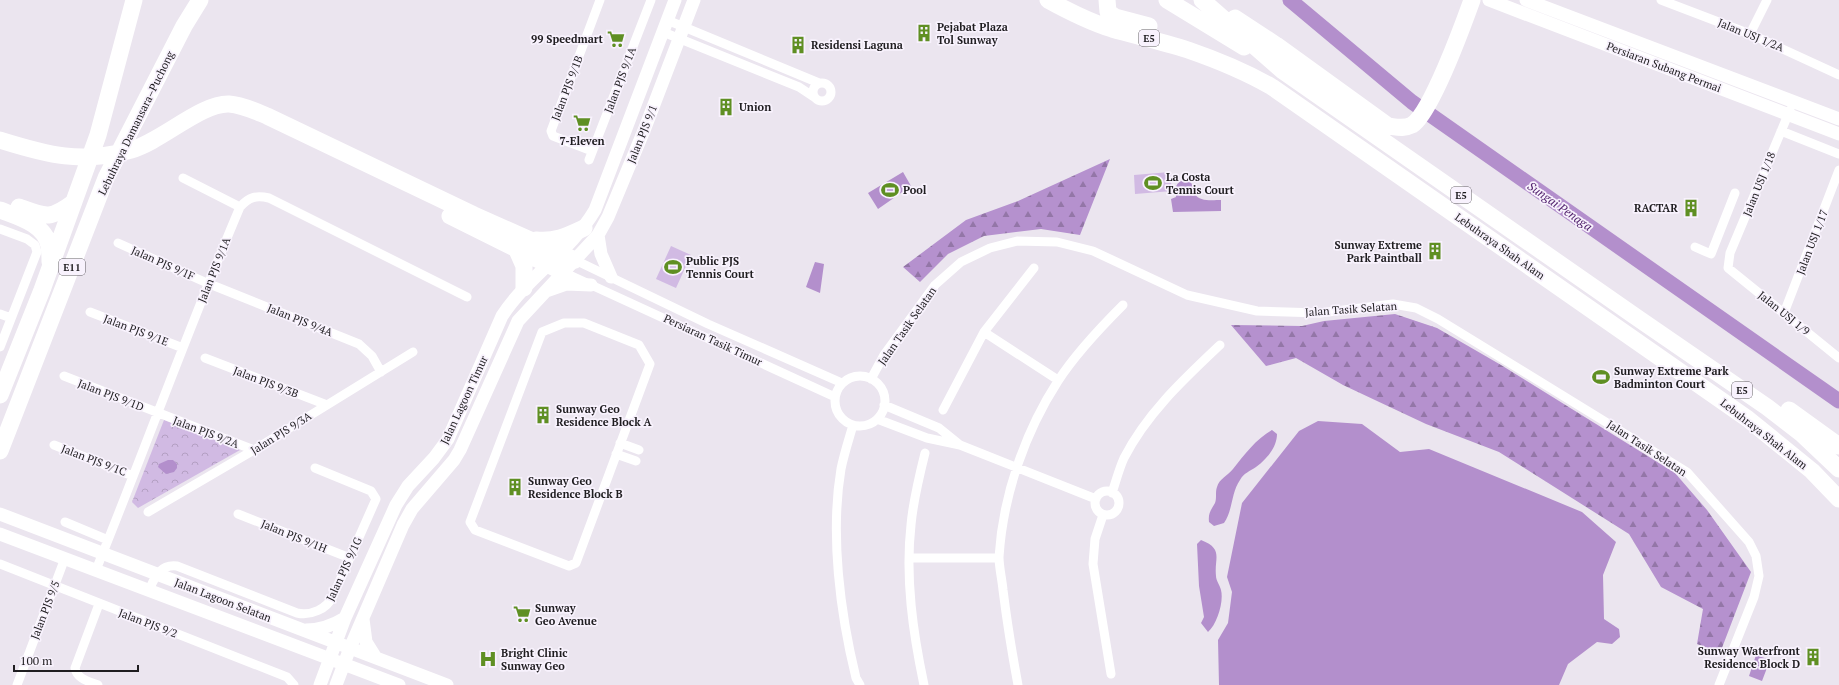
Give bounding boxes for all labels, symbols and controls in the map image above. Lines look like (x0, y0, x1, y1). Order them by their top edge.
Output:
street label: Jalan USJ 1/2A (1716, 15, 1787, 55)
place label: Pejabat Plaza Tol Sunway (937, 20, 1008, 47)
building icon: Pejabat Plaza Tol Sunway (914, 23, 934, 43)
supermarket icon: 99 Speedmart (606, 29, 626, 49)
road number: E5 (1139, 30, 1159, 46)
place label: 99 Speedmart (531, 32, 604, 46)
building icon: Residensi Laguna (788, 35, 808, 55)
place label: Residensi Laguna (811, 38, 903, 52)
street label: Persiaran Subang Permai (1605, 39, 1723, 95)
street label: Jalan PJS 9/1A (601, 45, 639, 115)
street label: Lebuhraya Damansara–Puchong (95, 48, 177, 197)
street label: Jalan PJS 9/1B (548, 53, 586, 122)
building icon: Union (716, 97, 736, 117)
place label: Union (739, 100, 771, 114)
street label: Jalan PJS 9/1 (624, 103, 660, 165)
supermarket icon: 7-Eleven (572, 113, 592, 133)
place label: 7-Eleven (559, 134, 605, 148)
street label: Jalan USJ 1/18 (1740, 150, 1778, 218)
place label: La Costa Tennis Court (1166, 170, 1234, 197)
sports icon: La Costa Tennis Court (1143, 173, 1163, 193)
water label: Sungai Penaga (1525, 178, 1595, 234)
sports icon: Pool (880, 180, 900, 200)
place label: Pool (903, 183, 927, 197)
road number: E5 (1451, 187, 1471, 203)
building icon: RACTAR (1681, 198, 1701, 218)
place label: RACTAR (1634, 201, 1678, 215)
street label: Jalan USJ 1/17 (1793, 207, 1831, 276)
street label: Lebuhraya Shah Alam (1452, 210, 1548, 283)
street label: Jalan PJS 9/1A (195, 235, 234, 305)
place label: Sunway Extreme Park Paintball (1335, 238, 1422, 265)
building icon: Sunway Extreme Park Paintball (1425, 241, 1445, 261)
street label: Jalan PJS 9/1F (129, 243, 197, 283)
place label: Public PJS Tennis Court (686, 254, 754, 281)
sports icon: Public PJS Tennis Court (663, 257, 683, 277)
road number: E11 (59, 259, 85, 275)
street label: Jalan Tasik Selatan (875, 284, 939, 368)
street label: Jalan USJ 1/9 (1755, 288, 1813, 338)
street label: Jalan Tasik Selatan (1304, 299, 1398, 319)
street label: Jalan PJS 9/4A (265, 301, 335, 340)
street label: Jalan PJS 9/1E (102, 311, 170, 349)
street label: Persiaran Tasik Timur (661, 311, 765, 369)
street label: Jalan Lagoon Timur (437, 353, 491, 447)
street label: Jalan PJS 9/3B (232, 363, 301, 401)
place label: Sunway Extreme Park Badminton Court (1614, 364, 1729, 391)
sports icon: Sunway Extreme Park Badminton Court (1591, 367, 1611, 387)
street label: Jalan PJS 9/1D (76, 376, 146, 414)
road number: E5 (1732, 382, 1752, 398)
street label: Lebuhraya Shah Alam (1718, 396, 1811, 473)
place label: Sunway Geo Residence Block A (556, 402, 652, 429)
building icon: Sunway Geo Residence Block A (533, 405, 553, 425)
street label: Jalan PJS 9/3A (248, 408, 314, 457)
street label: Jalan PJS 9/2A (171, 413, 241, 451)
street label: Jalan Tasik Selatan (1604, 417, 1690, 479)
street label: Jalan PJS 9/1C (59, 441, 129, 479)
place label: Sunway Geo Residence Block B (528, 474, 623, 501)
building icon: Sunway Geo Residence Block B (505, 477, 525, 497)
street label: Jalan PJS 9/1H (259, 516, 329, 556)
street label: Jalan PJS 9/1G (323, 534, 365, 603)
street label: Jalan Lagoon Selatan (173, 575, 274, 625)
street label: Jalan PJS 9/5 (27, 579, 63, 641)
place label: Sunway Geo Avenue (535, 601, 597, 628)
supermarket icon: Sunway Geo Avenue (512, 604, 532, 624)
street label: Jalan PJS 9/2 (117, 605, 179, 641)
place label: Sunway Waterfront Residence Block D (1698, 644, 1801, 671)
place label: Bright Clinic Sunway Geo (501, 646, 568, 673)
scale bar (14, 647, 138, 673)
building icon: Sunway Waterfront Residence Block D (1803, 647, 1823, 667)
hospital icon: Bright Clinic Sunway Geo (478, 649, 498, 669)
text: 100 m (20, 653, 53, 668)

